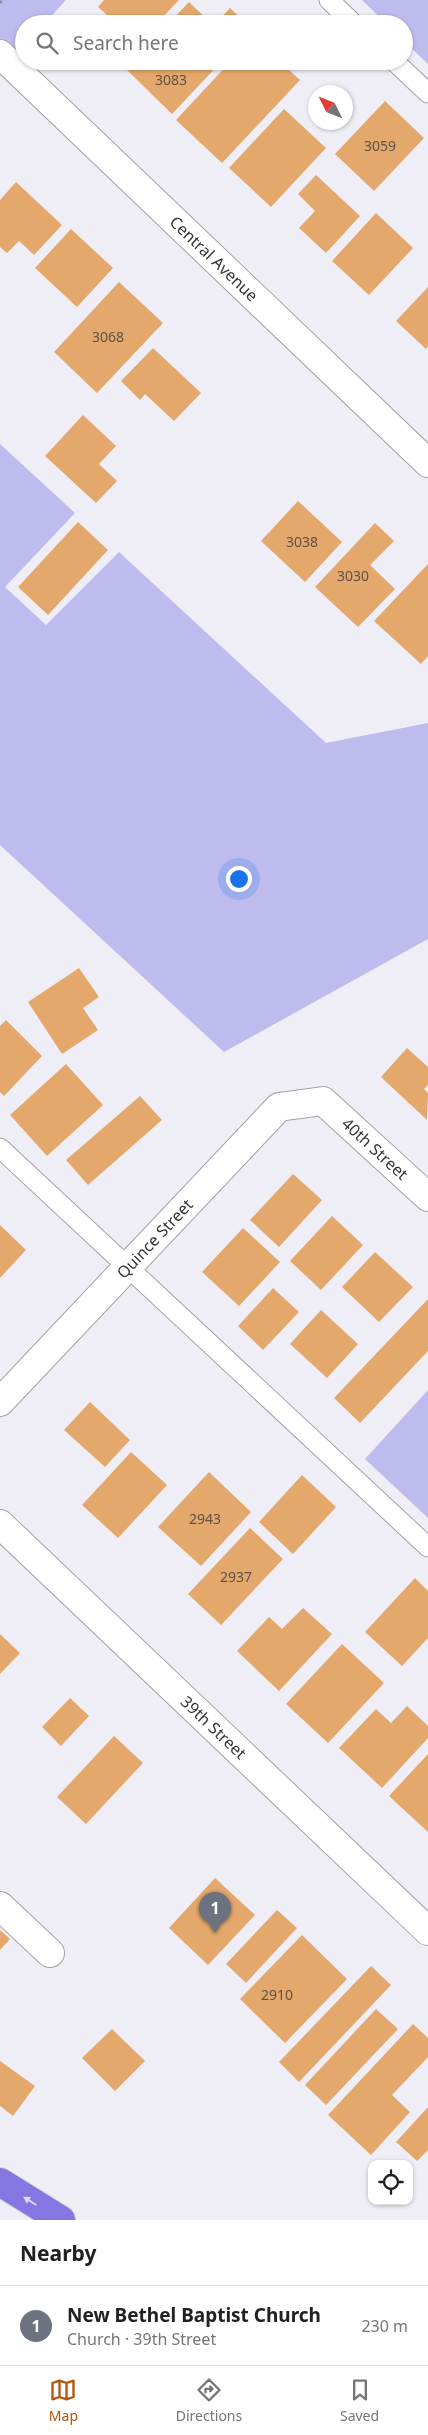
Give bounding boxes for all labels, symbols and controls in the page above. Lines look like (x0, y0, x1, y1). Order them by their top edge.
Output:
search box (15, 15, 413, 70)
icon: search (33, 29, 61, 57)
text: Search here (73, 30, 179, 56)
house number: 3083 (155, 70, 187, 89)
north arrow (308, 85, 353, 130)
house number: 3059 (364, 136, 396, 155)
street label: Central Avenue (165, 211, 263, 306)
house number: 3068 (92, 327, 124, 346)
house number: 3038 (286, 532, 318, 551)
house number: 3030 (337, 566, 369, 585)
your location (226, 866, 252, 892)
street label: 40th Street (337, 1113, 413, 1185)
street label: Quince Street (112, 1194, 198, 1283)
house number: 2943 (189, 1509, 221, 1528)
house number: 2937 (220, 1567, 252, 1586)
street label: 39th Street (176, 1691, 252, 1764)
pin: 1 (199, 1892, 231, 1933)
house number: 2910 (261, 1985, 293, 2004)
map controls (368, 2160, 413, 2205)
button: locate (368, 2160, 413, 2205)
one-way arrow (24, 2196, 37, 2206)
text: Nearby (20, 2239, 96, 2267)
text: New Bethel Baptist Church (67, 2302, 321, 2328)
text: 1 (31, 2315, 41, 2337)
text: 230 m (361, 2315, 408, 2337)
text: Church · 39th Street (67, 2328, 216, 2350)
tab: Map (49, 2376, 78, 2425)
tab: Directions (176, 2376, 242, 2425)
tab: Saved (340, 2376, 379, 2425)

